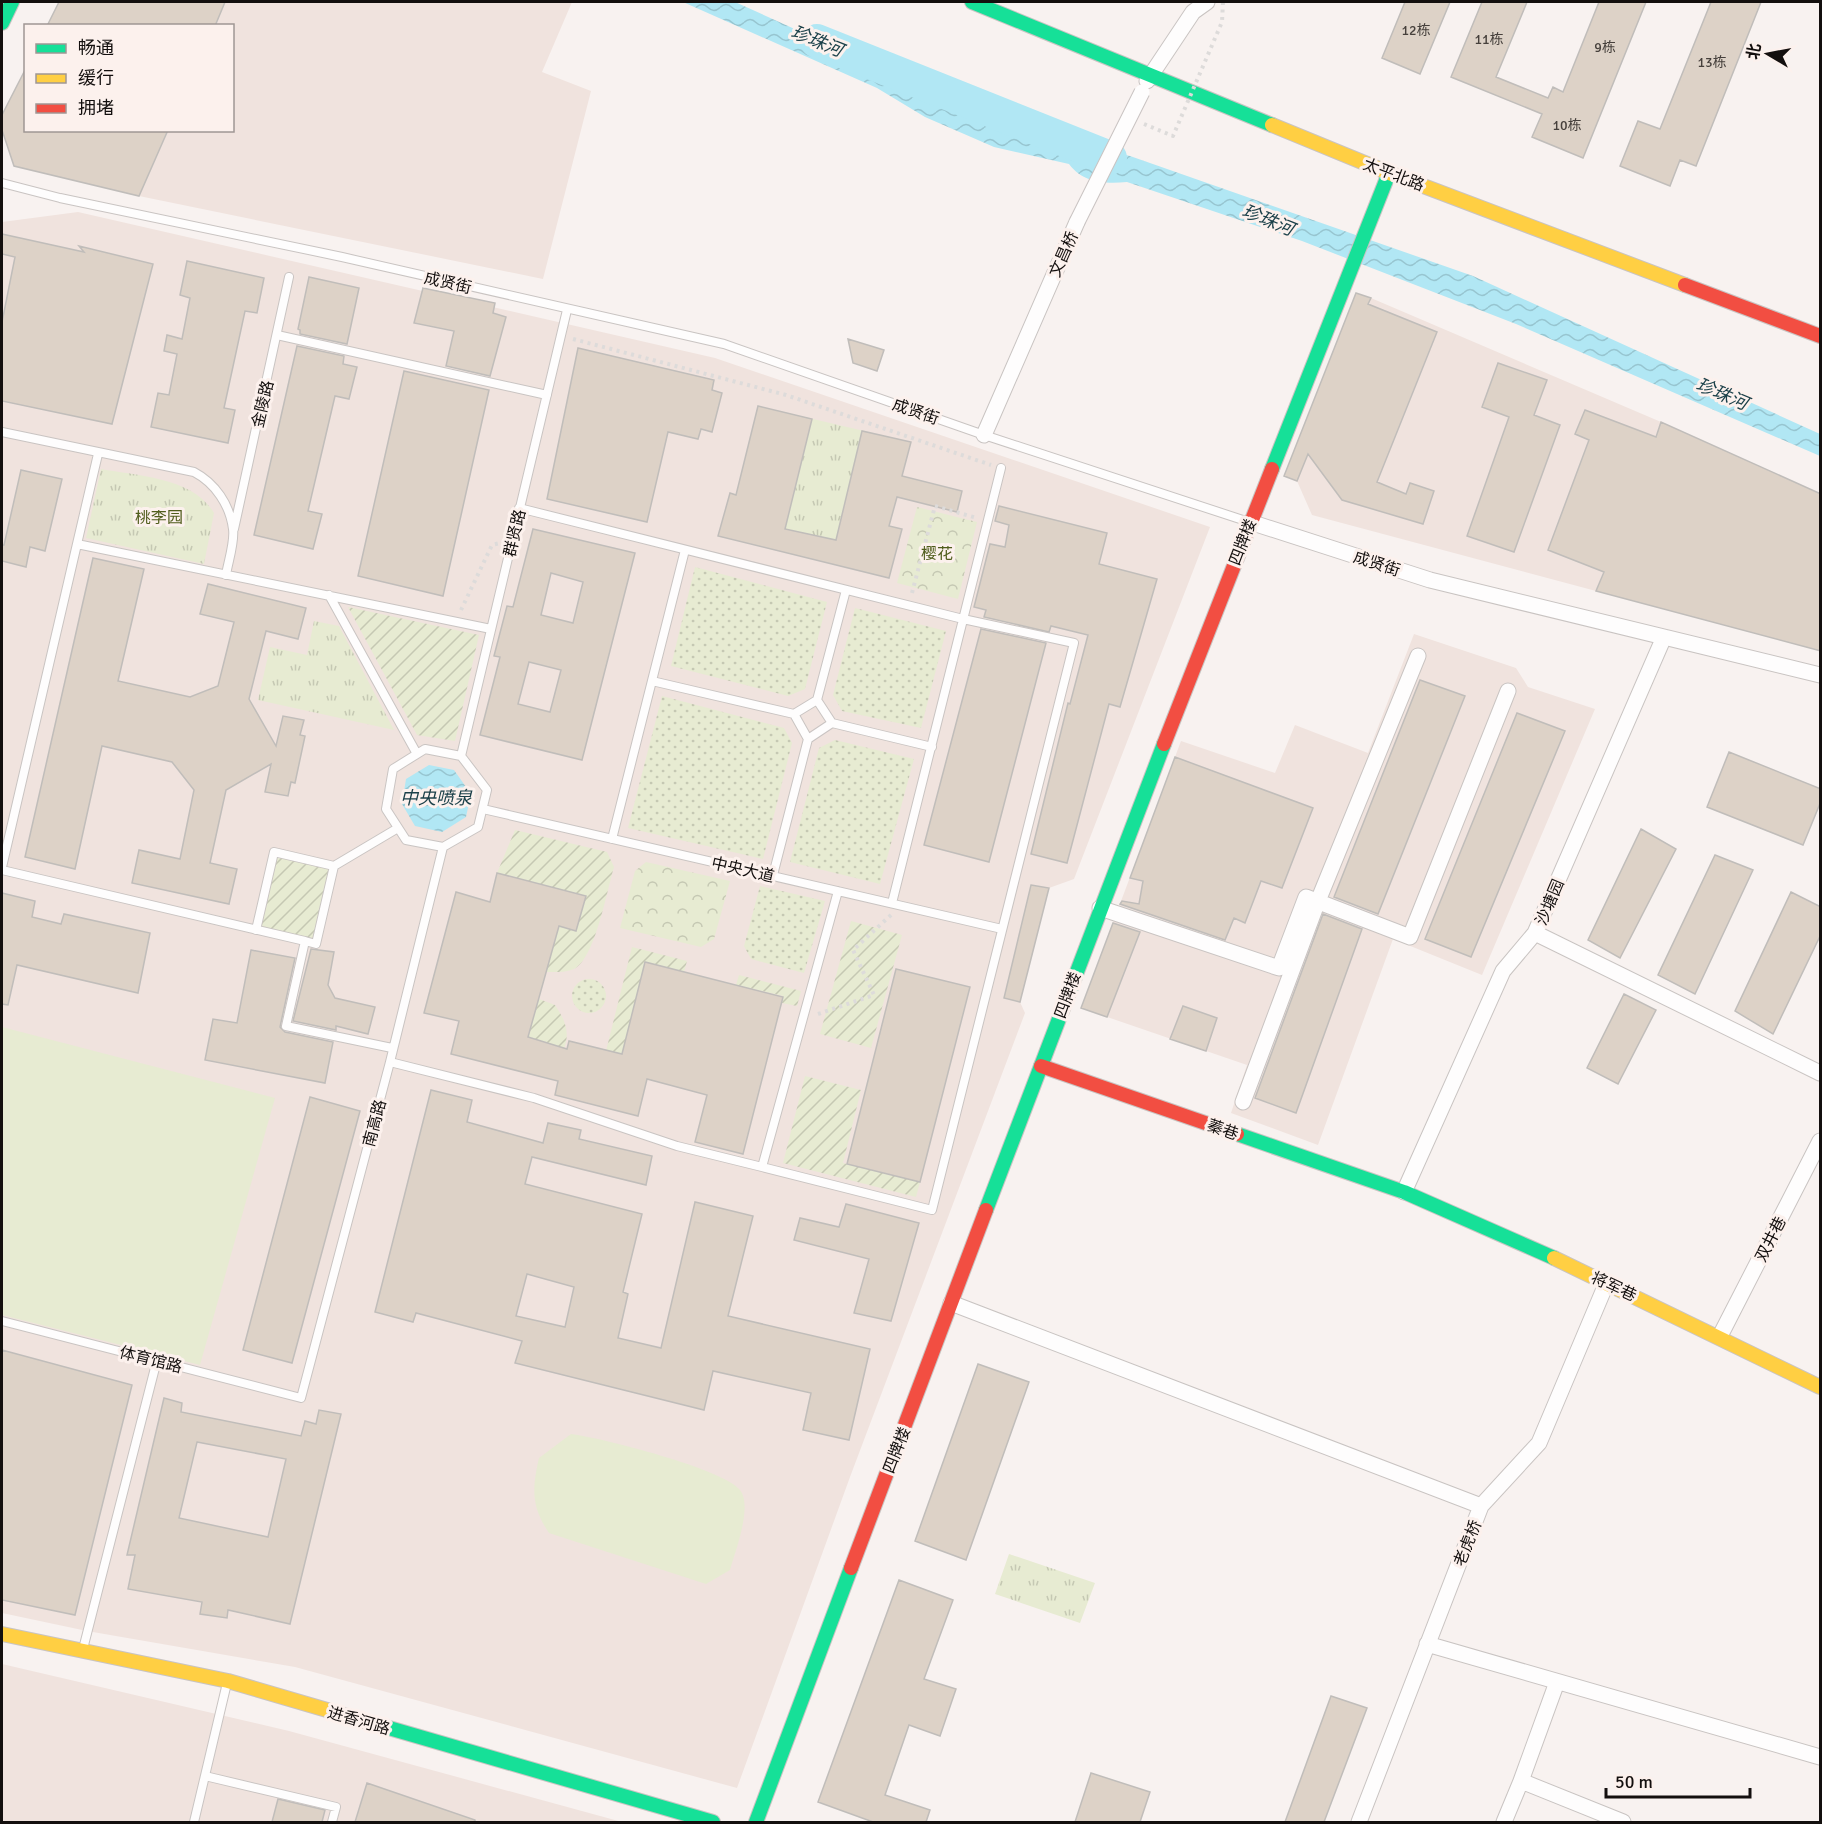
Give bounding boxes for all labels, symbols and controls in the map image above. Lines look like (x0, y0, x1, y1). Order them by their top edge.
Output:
water label: 珍珠河 (788, 21, 849, 62)
house number: 12栋 (1401, 22, 1431, 39)
legend (24, 24, 234, 132)
north arrow (1738, 24, 1798, 84)
house number: 11栋 (1474, 31, 1504, 48)
text: 畅通 (78, 37, 114, 59)
house number: 9栋 (1594, 39, 1616, 56)
text: 北 (1743, 42, 1765, 61)
house number: 13栋 (1697, 54, 1727, 71)
text: 缓行 (78, 67, 114, 89)
text: 拥堵 (78, 97, 114, 119)
house number: 10栋 (1552, 117, 1582, 134)
street label: 太平北路 (1360, 154, 1427, 196)
water label: 珍珠河 (1239, 200, 1300, 241)
street label: 文昌桥 (1045, 228, 1083, 280)
street label: 成贤街 (422, 268, 473, 298)
water label: 珍珠河 (1693, 373, 1754, 416)
street label: 金陵路 (248, 379, 278, 430)
street label: 成贤街 (890, 395, 942, 429)
park label: 桃李园 (135, 508, 183, 528)
street label: 群贤路 (500, 508, 530, 559)
street label: 四牌楼 (1225, 516, 1261, 568)
park label: 樱花 (921, 544, 953, 564)
street label: 成贤街 (1351, 547, 1403, 581)
water label: 中央喷泉 (400, 787, 473, 809)
street label: 中央大道 (709, 853, 776, 887)
street label: 沙塘园 (1531, 876, 1569, 928)
street label: 四牌楼 (1050, 969, 1086, 1021)
street label: 南高路 (359, 1097, 391, 1149)
street label: 蓁巷 (1204, 1115, 1241, 1145)
street label: 双井巷 (1751, 1214, 1791, 1265)
street label: 将军巷 (1588, 1268, 1640, 1306)
street label: 体育馆路 (117, 1343, 184, 1377)
street label: 四牌楼 (879, 1424, 915, 1476)
street label: 老虎桥 (1450, 1517, 1486, 1569)
street label: 进香河路 (325, 1703, 392, 1739)
scale bar (1606, 1761, 1750, 1799)
text: 50 m (1615, 1771, 1653, 1793)

